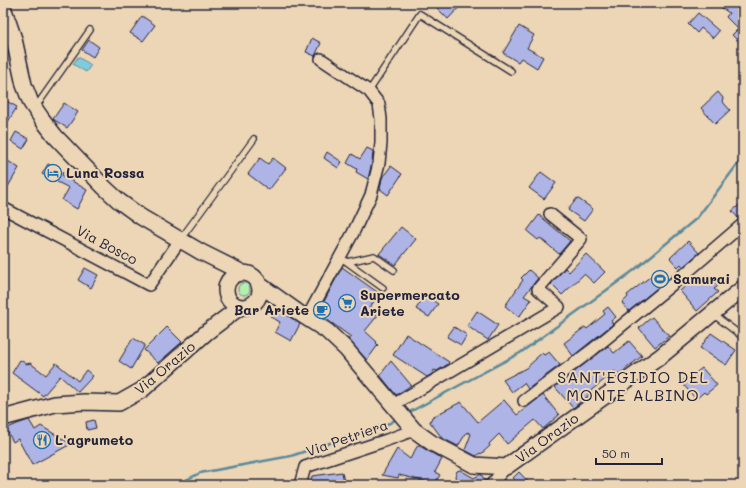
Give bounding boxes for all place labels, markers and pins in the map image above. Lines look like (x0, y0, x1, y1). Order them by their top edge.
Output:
hotel icon: Luna Rossa (43, 163, 63, 183)
place label: Luna Rossa (66, 163, 145, 182)
sports icon: Samurai (650, 269, 670, 289)
place label: Samurai (673, 269, 730, 288)
place label: Supermercato Ariete (360, 285, 460, 320)
supermarket icon: Supermercato Ariete (337, 293, 357, 313)
place label: Bar Ariete (234, 300, 309, 319)
cafe icon: Bar Ariete (312, 300, 332, 320)
restaurant icon: L'agrumeto (32, 430, 52, 450)
place label: L'agrumeto (55, 430, 134, 449)

